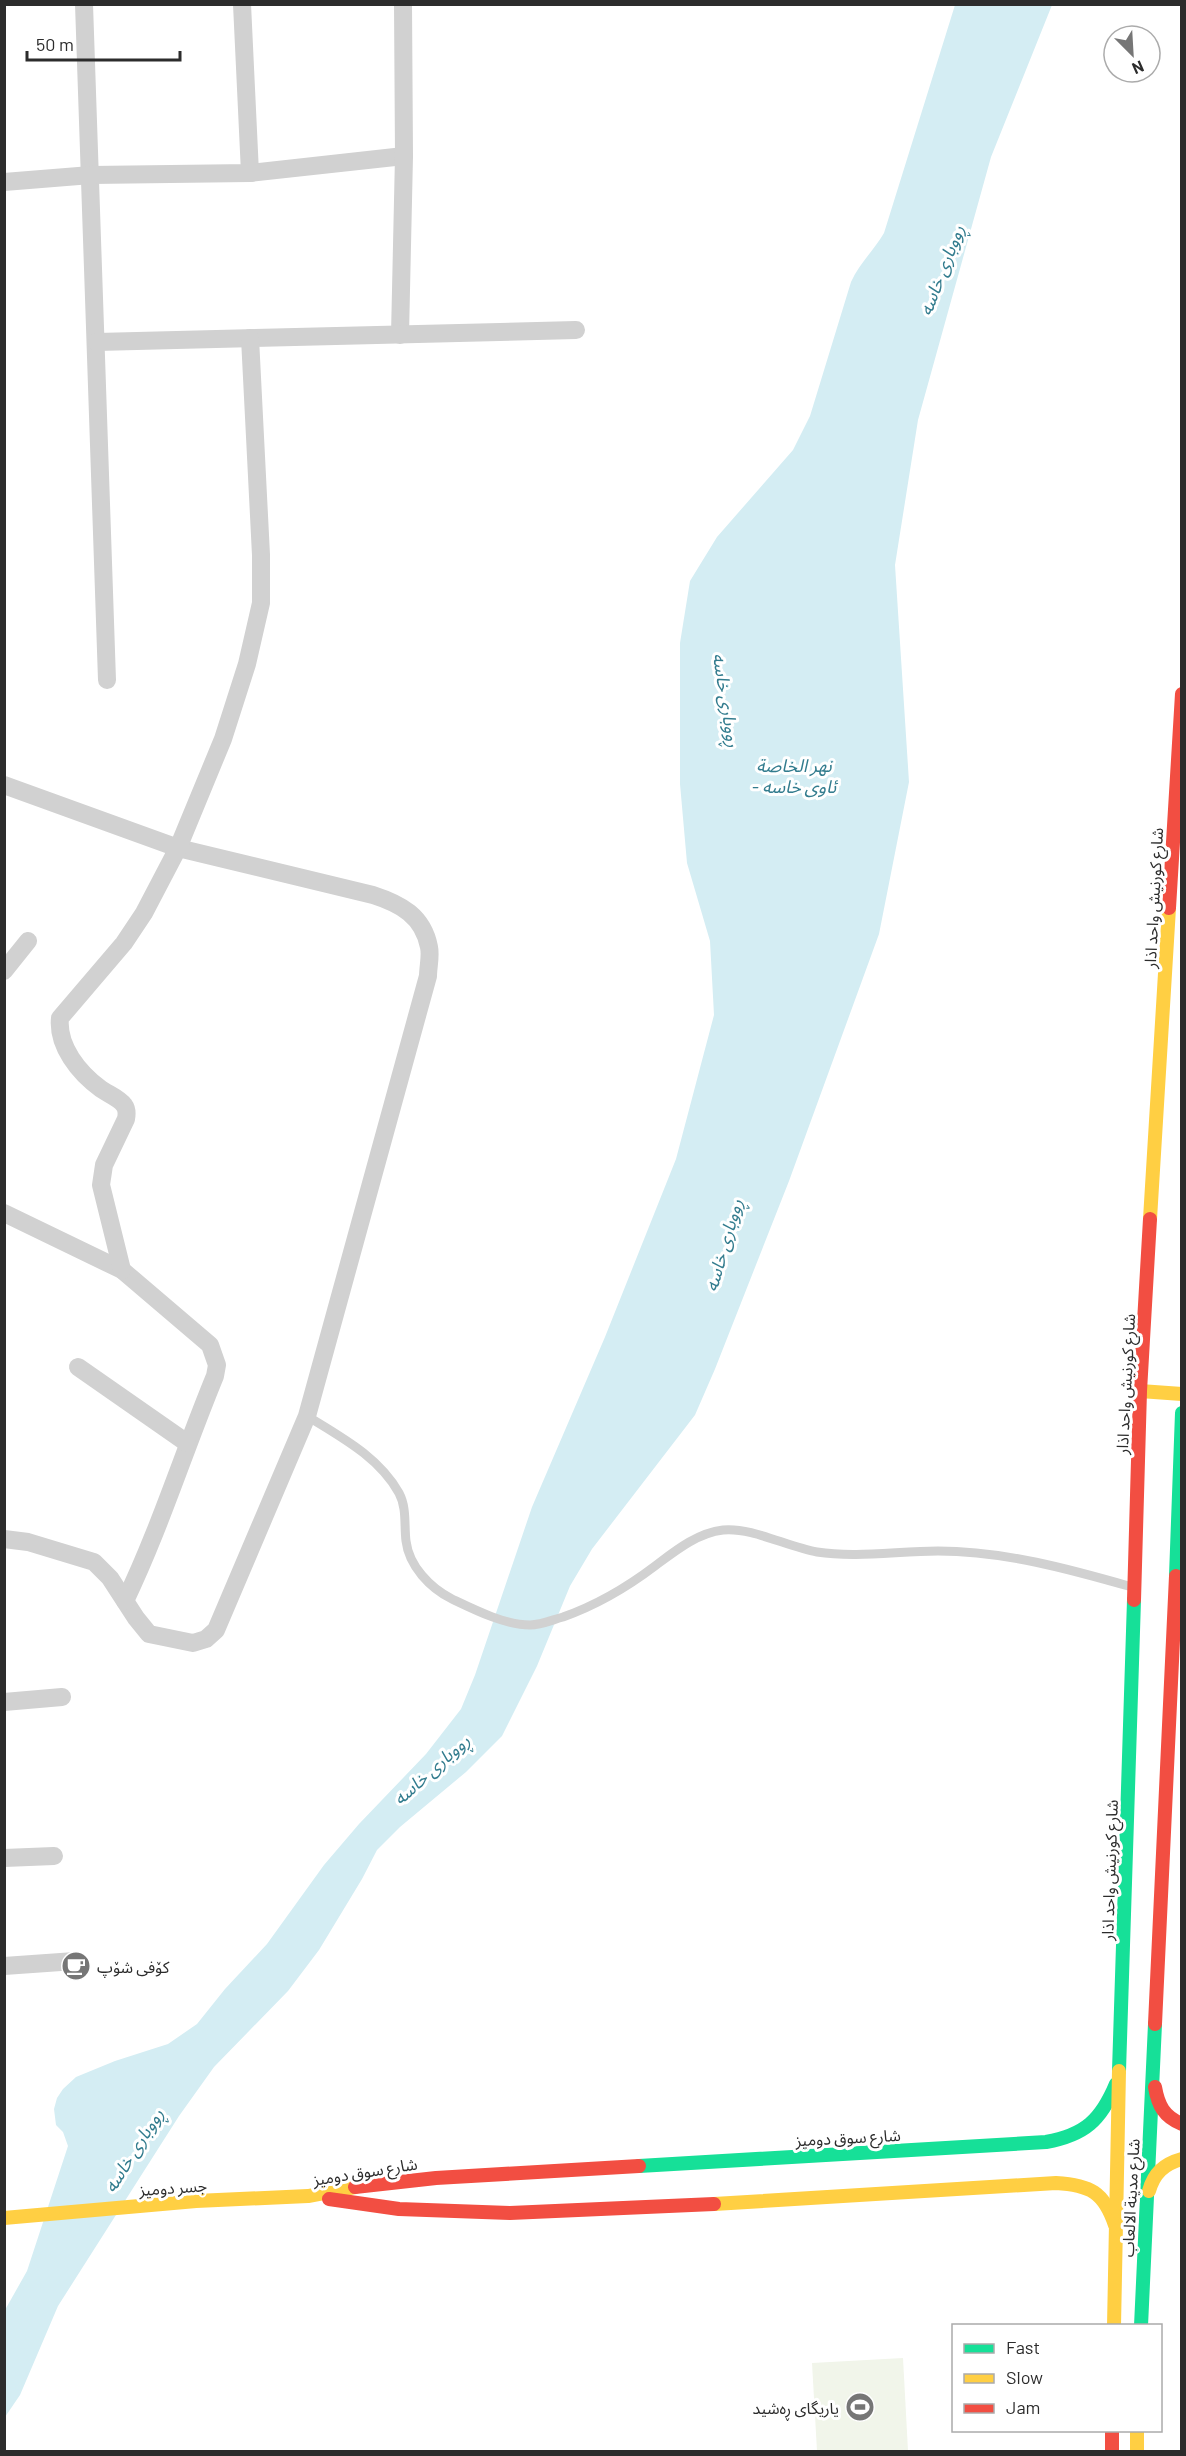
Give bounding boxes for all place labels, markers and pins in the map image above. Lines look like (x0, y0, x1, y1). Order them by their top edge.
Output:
cafe icon: کۆفی شۆپ (60, 1950, 92, 1982)
place label: کۆفی شۆپ (97, 1957, 170, 1978)
sports icon: یاریگای ڕەشید (844, 2391, 876, 2423)
place label: یاریگای ڕەشید (753, 2398, 839, 2422)

